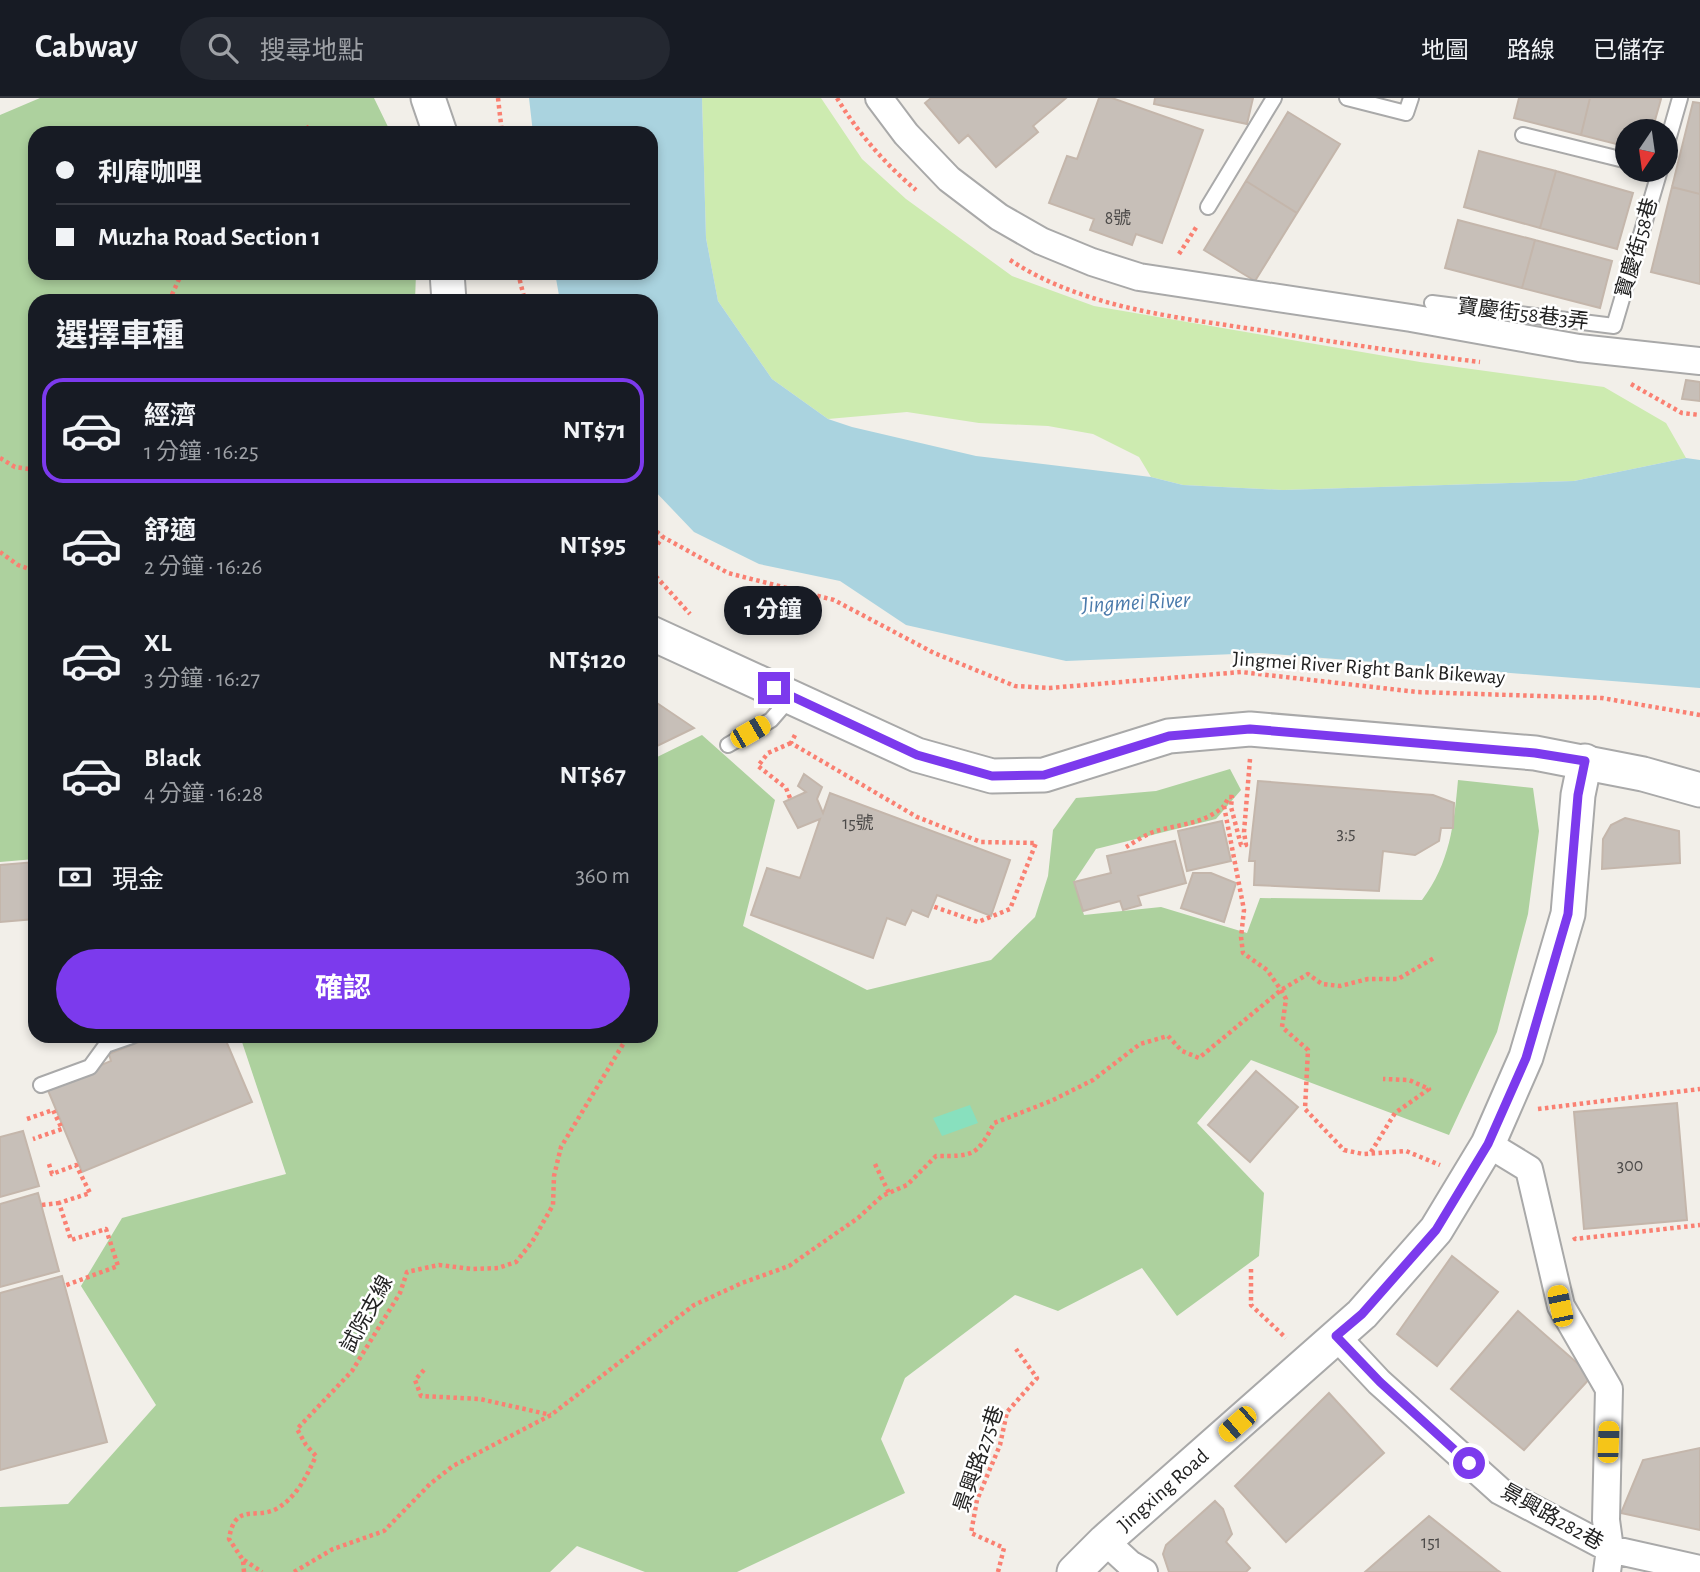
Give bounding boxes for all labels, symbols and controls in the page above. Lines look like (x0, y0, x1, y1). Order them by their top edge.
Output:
search box (180, 17, 670, 80)
icon: search (204, 29, 242, 67)
text: Cabway (35, 31, 138, 64)
text: 搜尋地點 (260, 38, 364, 64)
text: 地圖 (1421, 39, 1469, 63)
text: 路線 (1507, 39, 1555, 63)
text: 已儲存 (1593, 39, 1665, 63)
north arrow (1615, 119, 1678, 182)
map controls (1615, 119, 1678, 182)
text: 利庵咖哩 (98, 160, 202, 186)
street label: 寶慶街58巷 (1612, 195, 1661, 300)
house number: 8號 (1105, 208, 1131, 228)
text: Muzha Road Section 1 (98, 224, 321, 250)
street label: 寶慶街58巷3弄 (1456, 295, 1590, 332)
text: 選擇車種 (56, 320, 184, 352)
icon: car (60, 399, 123, 462)
text: 經濟 (144, 403, 196, 429)
text: NT$71 (563, 417, 626, 443)
text: 1 分鐘 · 16:25 (144, 441, 259, 464)
icon: car (60, 514, 123, 577)
text: 舒適 (144, 518, 196, 544)
text: NT$95 (560, 532, 626, 558)
text: 2 分鐘 · 16:26 (144, 556, 262, 579)
callout: 1 分鐘 (725, 587, 823, 636)
water label: Jingmei River (1080, 589, 1191, 617)
text: 1 分鐘 (744, 599, 802, 622)
icon: car (60, 629, 123, 692)
text: XL (144, 630, 171, 656)
text: NT$120 (548, 647, 626, 673)
street label: Jingmei River Right Bank Bikeway (1232, 648, 1506, 688)
text: 3 分鐘 · 16:27 (144, 668, 260, 691)
route end (758, 672, 790, 704)
car (727, 712, 774, 752)
icon: car (60, 744, 123, 807)
text: Black (144, 745, 201, 771)
text: NT$67 (560, 762, 626, 788)
text: 4 分鐘 · 16:28 (144, 783, 263, 806)
house number: 15號 (842, 813, 874, 833)
house number: 3;5 (1336, 825, 1356, 843)
icon: cash (56, 858, 94, 896)
text: 360 m (575, 865, 630, 888)
text: 現金 (112, 867, 164, 893)
button: 確認 (56, 949, 630, 1029)
house number: 300 (1617, 1157, 1643, 1175)
street label: 試院支線 (337, 1272, 397, 1356)
car (1546, 1283, 1575, 1329)
car (1215, 1402, 1260, 1446)
street label: 景興路275巷 (950, 1403, 1007, 1515)
car (1597, 1421, 1620, 1463)
street label: Jingxing Road (1113, 1444, 1212, 1535)
route start (1453, 1447, 1485, 1479)
street label: 景興路282巷 (1497, 1480, 1607, 1554)
house number: 151 (1421, 1534, 1441, 1552)

